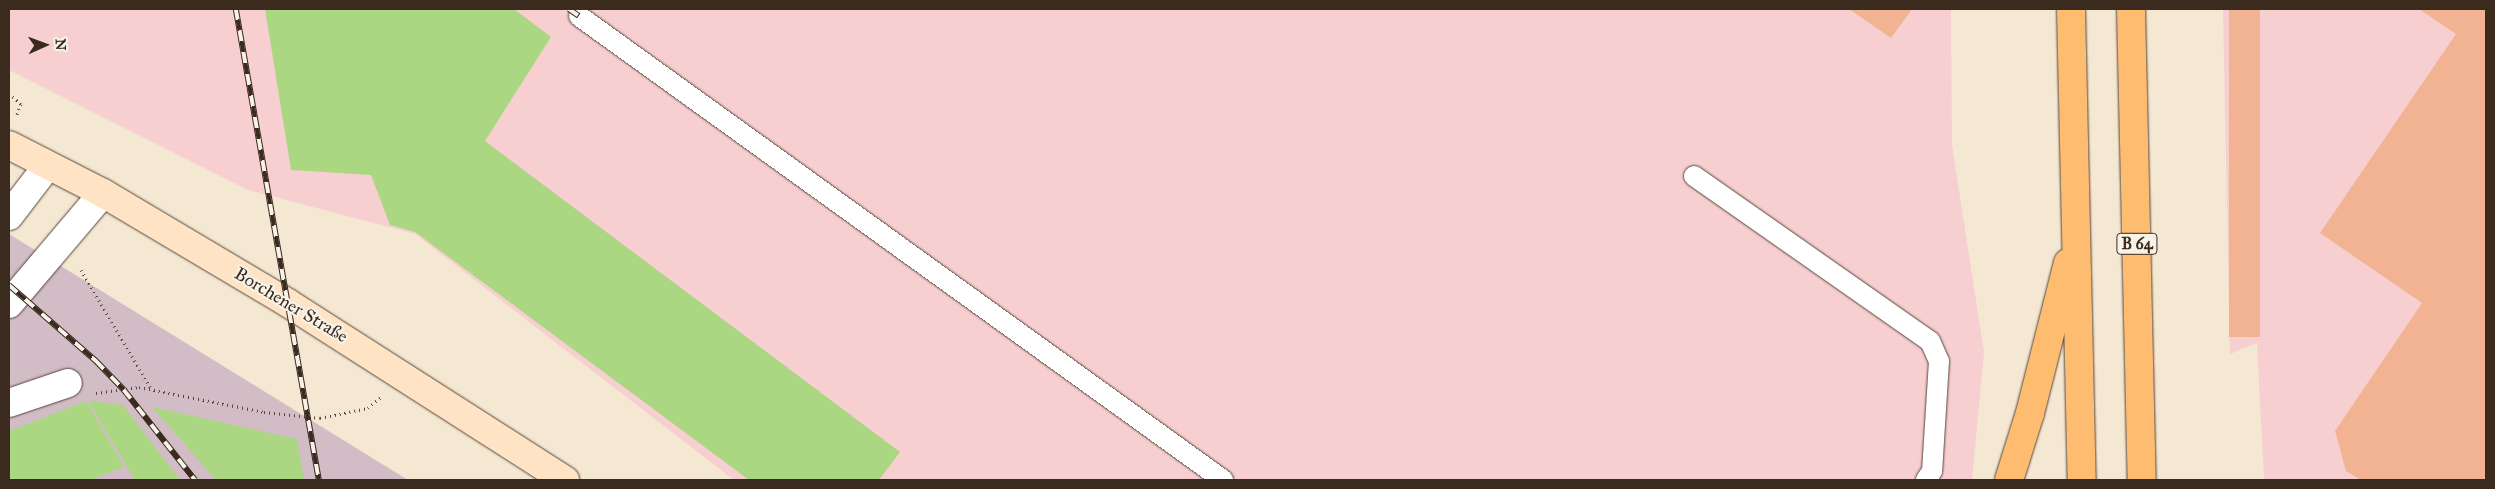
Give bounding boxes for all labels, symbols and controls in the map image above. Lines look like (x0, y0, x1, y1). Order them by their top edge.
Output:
north arrow (20, 20, 70, 70)
text: N (52, 38, 69, 51)
road number: B 64 (2116, 230, 2158, 258)
street label: Borchener Straße (230, 263, 352, 347)

